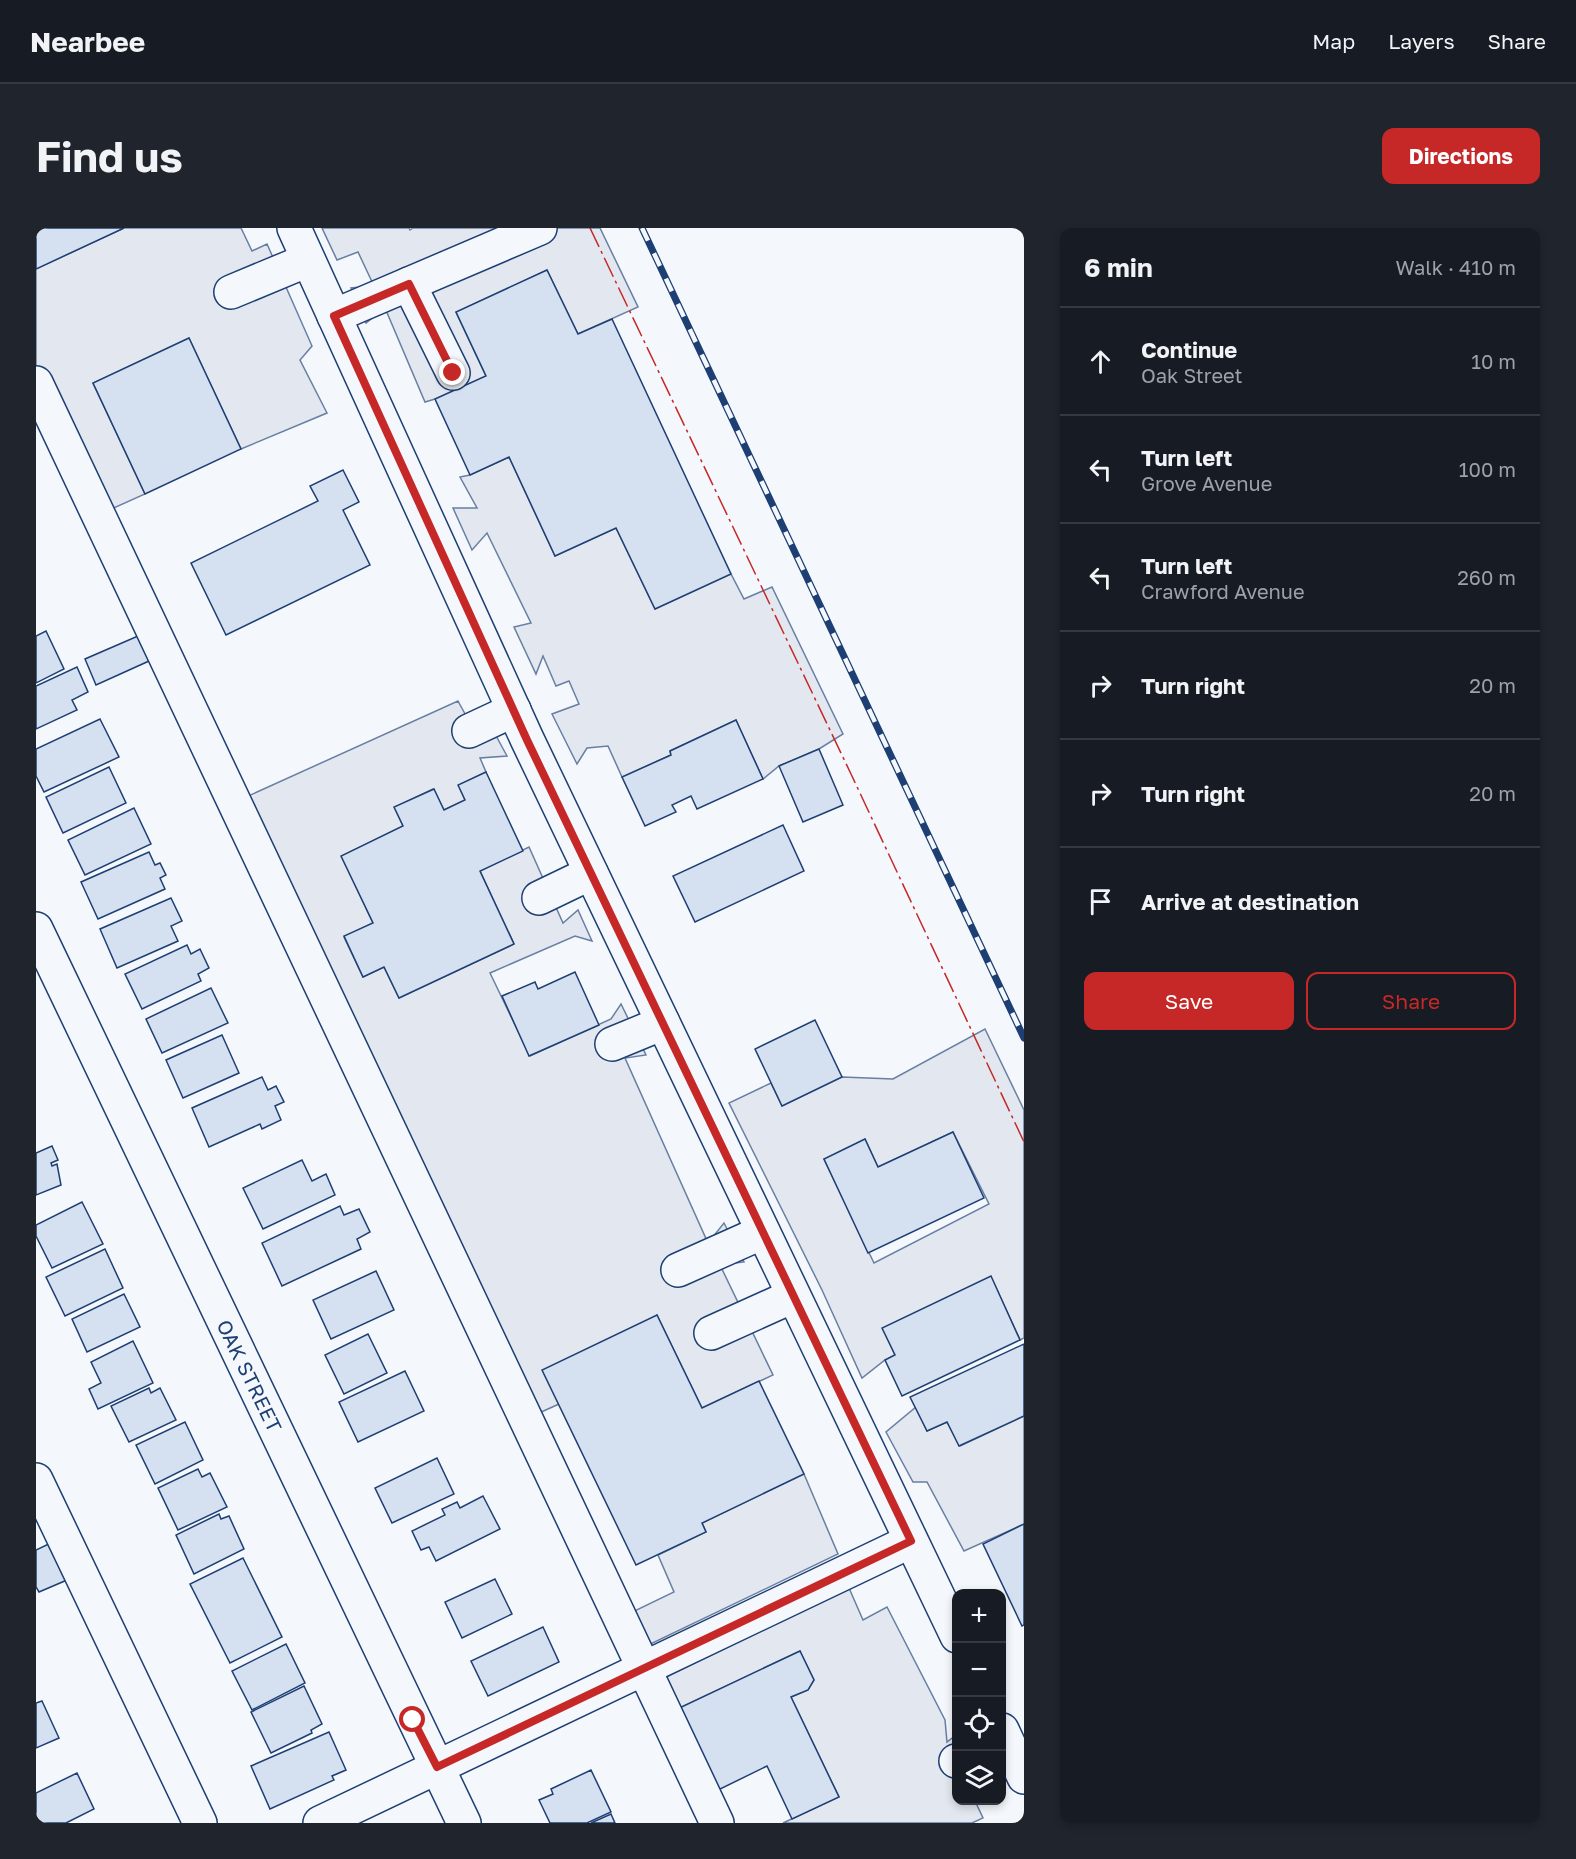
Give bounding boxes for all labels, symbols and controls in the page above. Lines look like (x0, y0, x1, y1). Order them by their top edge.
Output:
text: Nearbee (30, 25, 145, 58)
text: Map (1312, 28, 1355, 54)
text: Layers (1388, 28, 1455, 54)
text: Share (1488, 28, 1546, 54)
button: Directions (1382, 128, 1540, 184)
text: Find us (36, 131, 183, 181)
text: 6 min (1084, 252, 1153, 283)
text: Walk · 410 m (1396, 255, 1516, 279)
text: Continue (1141, 336, 1237, 363)
icon: ahead (1084, 345, 1117, 378)
text: 10 m (1471, 349, 1516, 373)
route end (439, 359, 465, 385)
text: Oak Street (1141, 363, 1243, 387)
text: Turn left (1141, 444, 1232, 471)
icon: left (1084, 453, 1117, 486)
text: 100 m (1459, 457, 1516, 481)
text: Grove Avenue (1141, 471, 1272, 495)
text: Turn left (1141, 552, 1232, 579)
icon: left (1084, 561, 1117, 594)
text: 260 m (1457, 565, 1516, 589)
text: Crawford Avenue (1141, 579, 1305, 603)
icon: right (1084, 669, 1117, 702)
text: Turn right (1141, 672, 1245, 699)
text: 20 m (1469, 673, 1516, 697)
icon: right (1084, 777, 1117, 810)
text: Turn right (1141, 780, 1245, 807)
text: 20 m (1469, 781, 1516, 805)
icon: arrive (1084, 885, 1117, 918)
text: Arrive at destination (1141, 888, 1359, 915)
button: Save (1084, 972, 1294, 1030)
button: Share (1306, 972, 1516, 1030)
street label: OAK STREET (212, 1315, 287, 1436)
map controls (952, 1589, 1006, 1805)
button: + (952, 1589, 1006, 1643)
button: − (952, 1643, 1006, 1697)
button: locate (952, 1697, 1006, 1751)
route start (399, 1706, 425, 1732)
button: layers (952, 1751, 1006, 1805)

